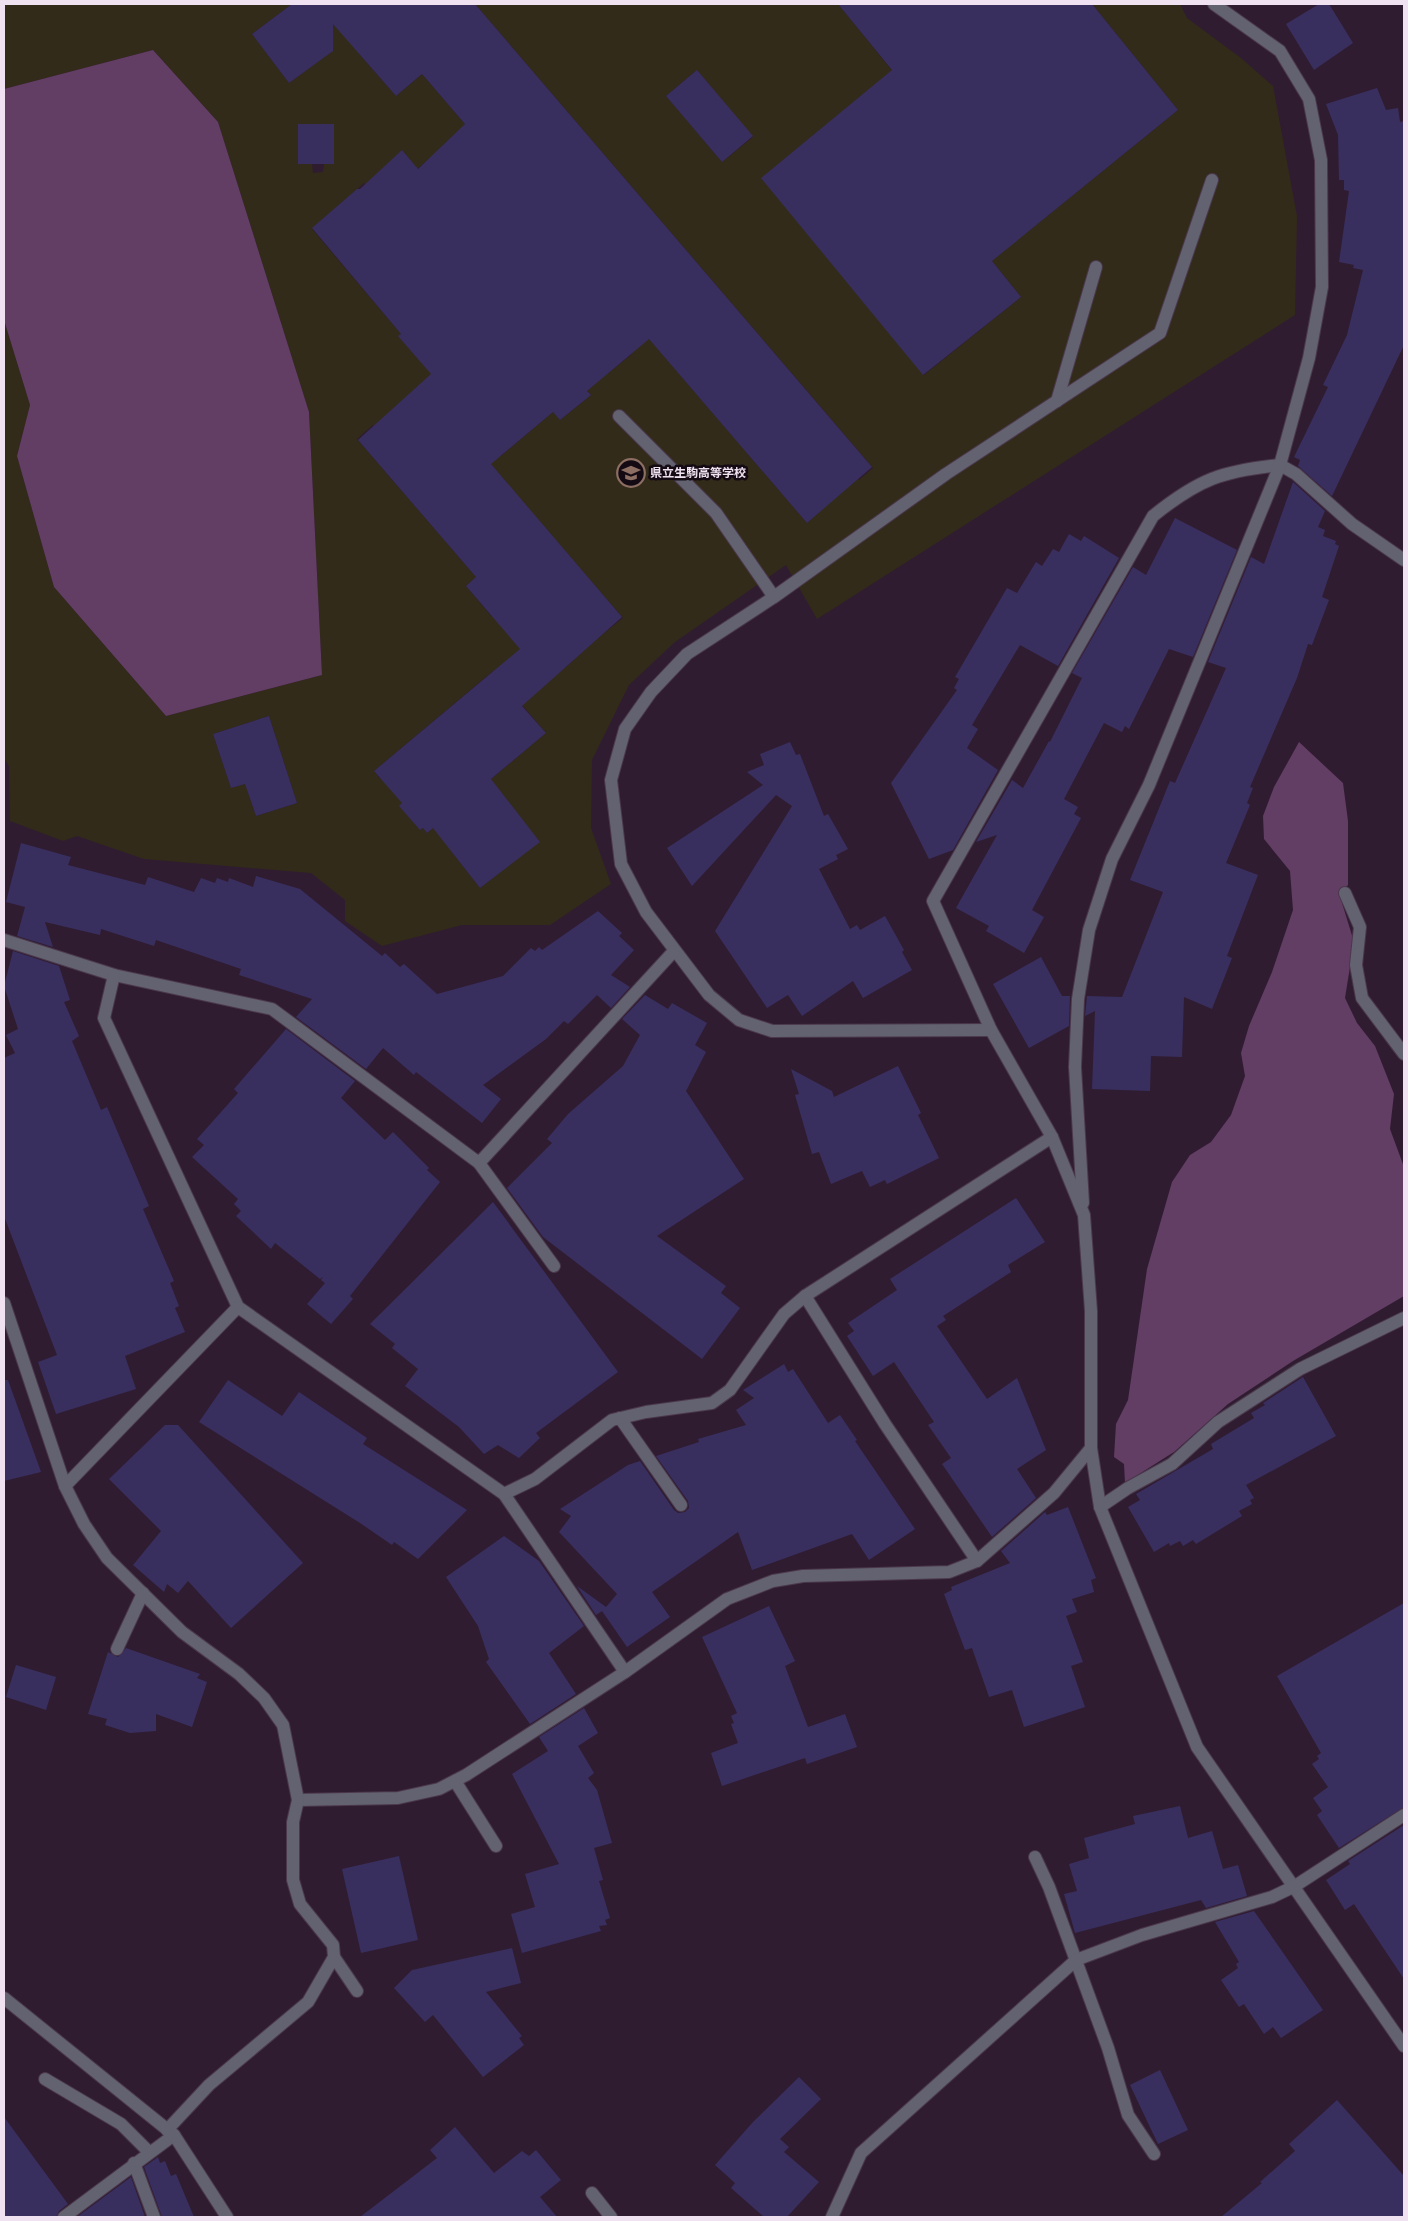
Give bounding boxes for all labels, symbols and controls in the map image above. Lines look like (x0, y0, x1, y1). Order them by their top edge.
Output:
school or university icon: 県立生駒高等学校 (616, 458, 646, 488)
place label: 県立生駒高等学校 (650, 465, 746, 480)

